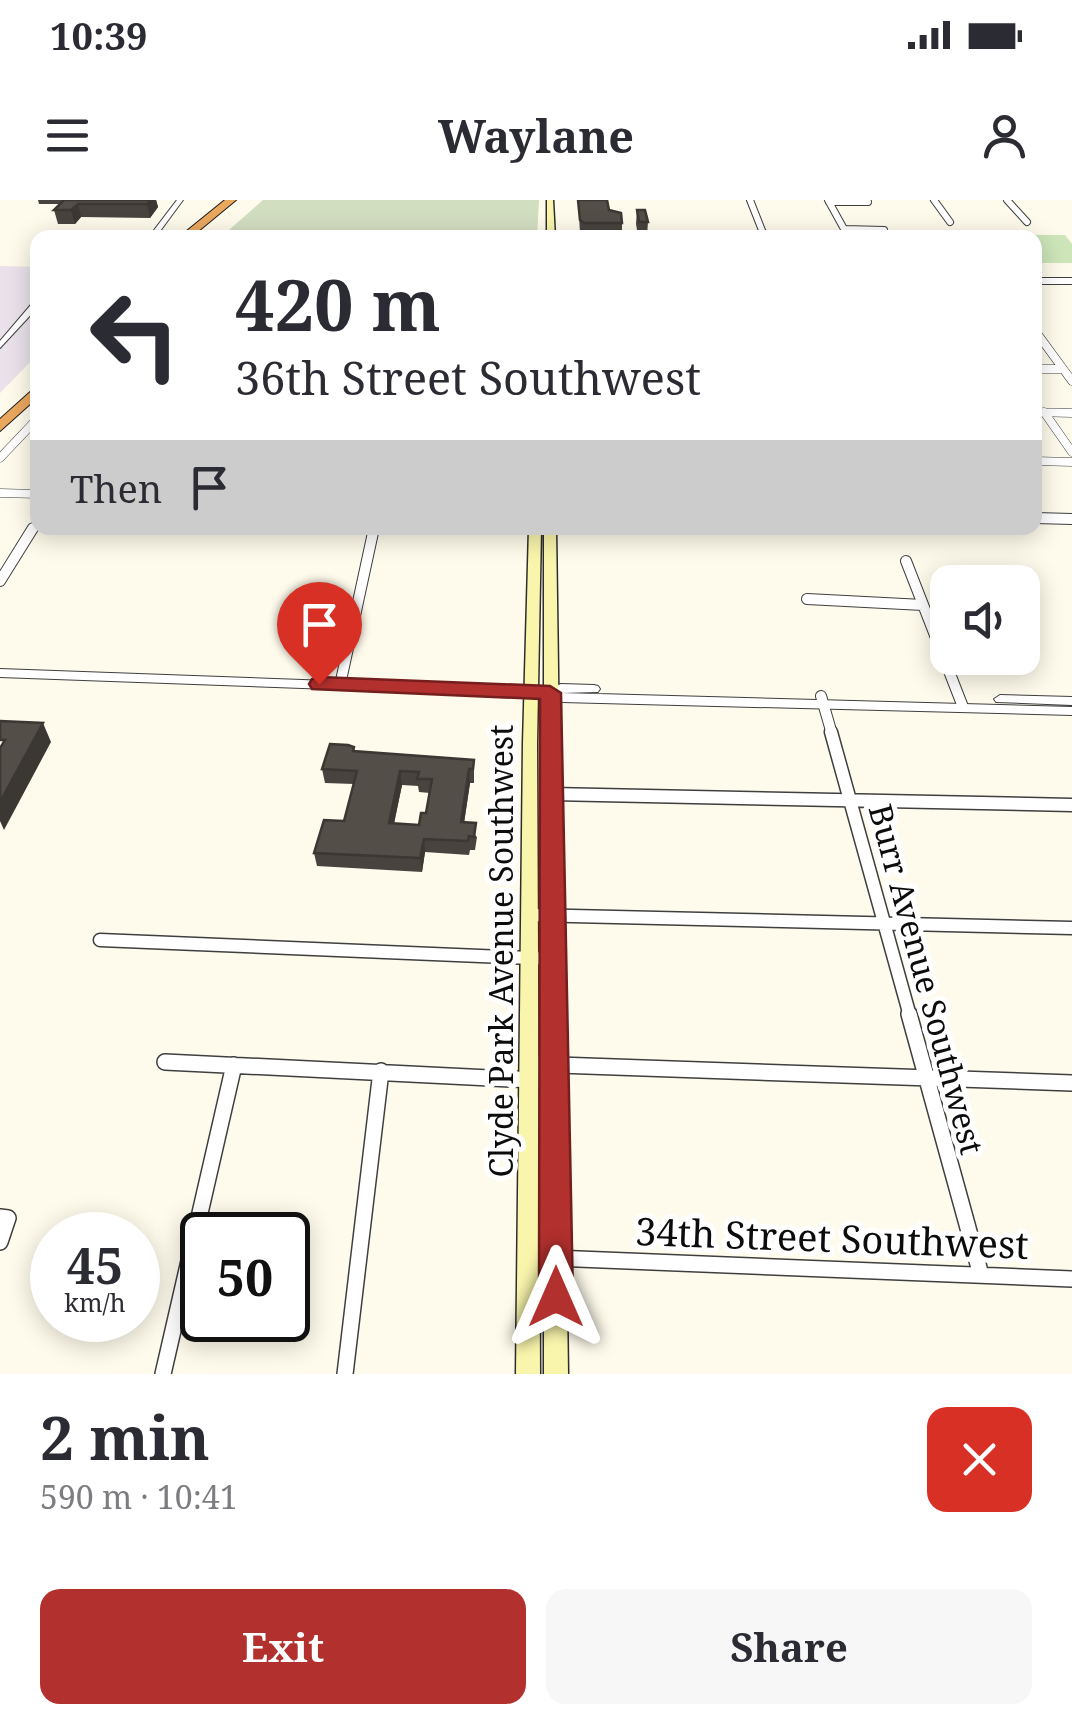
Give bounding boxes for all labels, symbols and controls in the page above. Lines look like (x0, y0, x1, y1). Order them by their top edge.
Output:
text: 10:39 (50, 9, 147, 61)
text: Waylane (438, 105, 634, 166)
icon: menu (40, 108, 95, 163)
icon: person (977, 108, 1032, 163)
text: 420 m (235, 256, 441, 352)
icon: left (70, 270, 200, 400)
text: 36th Street Southwest (235, 347, 701, 408)
icon: arrive (182, 460, 237, 515)
text: Then (70, 462, 162, 514)
map controls (930, 565, 1040, 675)
button: sound (930, 565, 1040, 675)
pin (277, 582, 362, 685)
icon: arrive (292, 597, 347, 652)
street label: Clyde Park Avenue Southwest (479, 724, 522, 1178)
street label: Burr Avenue Southwest (860, 799, 994, 1159)
street label: 34th Street Southwest (634, 1204, 1030, 1270)
speed limit sign: 50 (180, 1212, 310, 1342)
text: 45 (67, 1231, 123, 1299)
position arrow (504, 1245, 608, 1349)
text: km/h (64, 1285, 126, 1319)
text: 2 min (40, 1396, 210, 1478)
button: close (927, 1407, 1032, 1512)
text: 590 m · 10:41 (40, 1475, 238, 1518)
button: Exit (40, 1589, 526, 1704)
button: Share (546, 1589, 1032, 1704)

